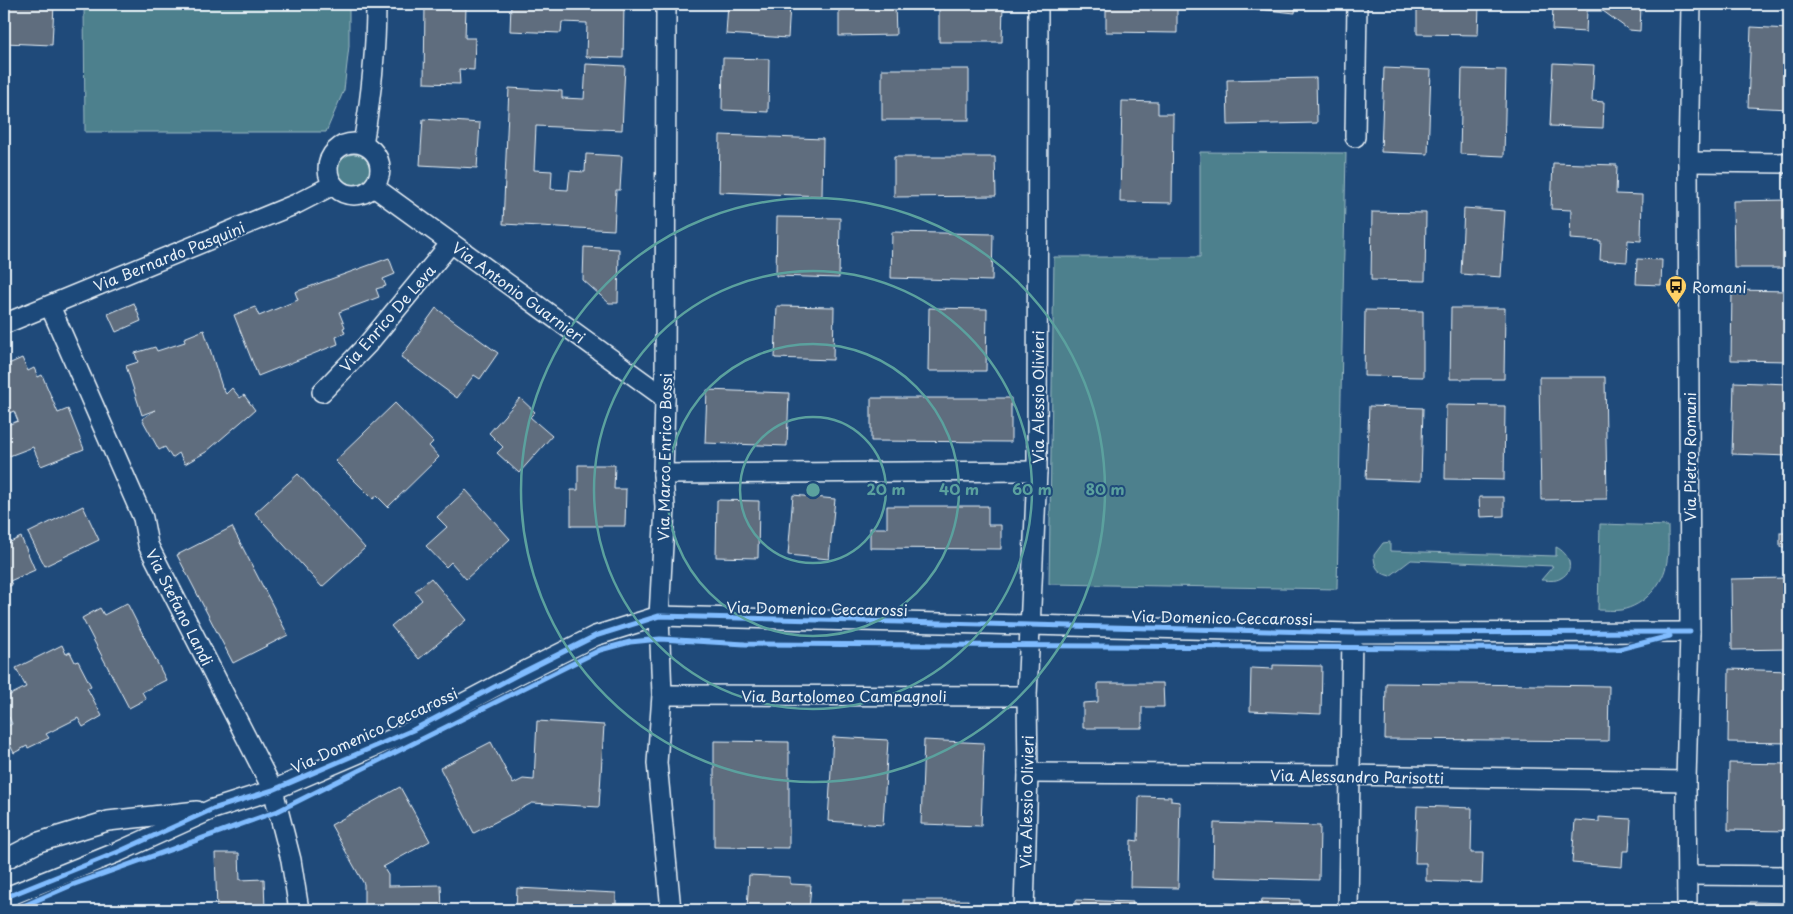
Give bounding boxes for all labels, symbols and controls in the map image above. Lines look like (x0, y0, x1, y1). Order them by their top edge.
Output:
street label: Via Bernardo Pasquini (90, 215, 248, 297)
street label: Via Antonio Guarnieri (448, 236, 590, 348)
street label: Via Enrico De Leva (334, 259, 441, 377)
bus stop icon: Romani (1664, 274, 1688, 305)
place label: Romani (1692, 275, 1747, 298)
street label: Via Alessio Olivieri (1026, 330, 1049, 464)
street label: Via Marco Enrico Bossi (651, 373, 677, 541)
street label: Via Pietro Romani (1678, 392, 1701, 522)
text: 20 m (867, 477, 905, 500)
text: 40 m (939, 477, 979, 500)
text: 60 m (1012, 477, 1052, 500)
text: 80 m (1085, 477, 1125, 500)
centre of rings (804, 481, 822, 499)
street label: Via Stefano Landi (141, 545, 219, 669)
street label: Via Domenico Ceccarossi (726, 595, 908, 621)
street label: Via Domenico Ceccarossi (1131, 604, 1313, 630)
street label: Via Domenico Ceccarossi (287, 681, 461, 779)
street label: Via Bartolomeo Campagnoli (741, 684, 947, 707)
street label: Via Alessio Olivieri (1013, 735, 1039, 869)
street label: Via Alessandro Parisotti (1270, 763, 1444, 789)

